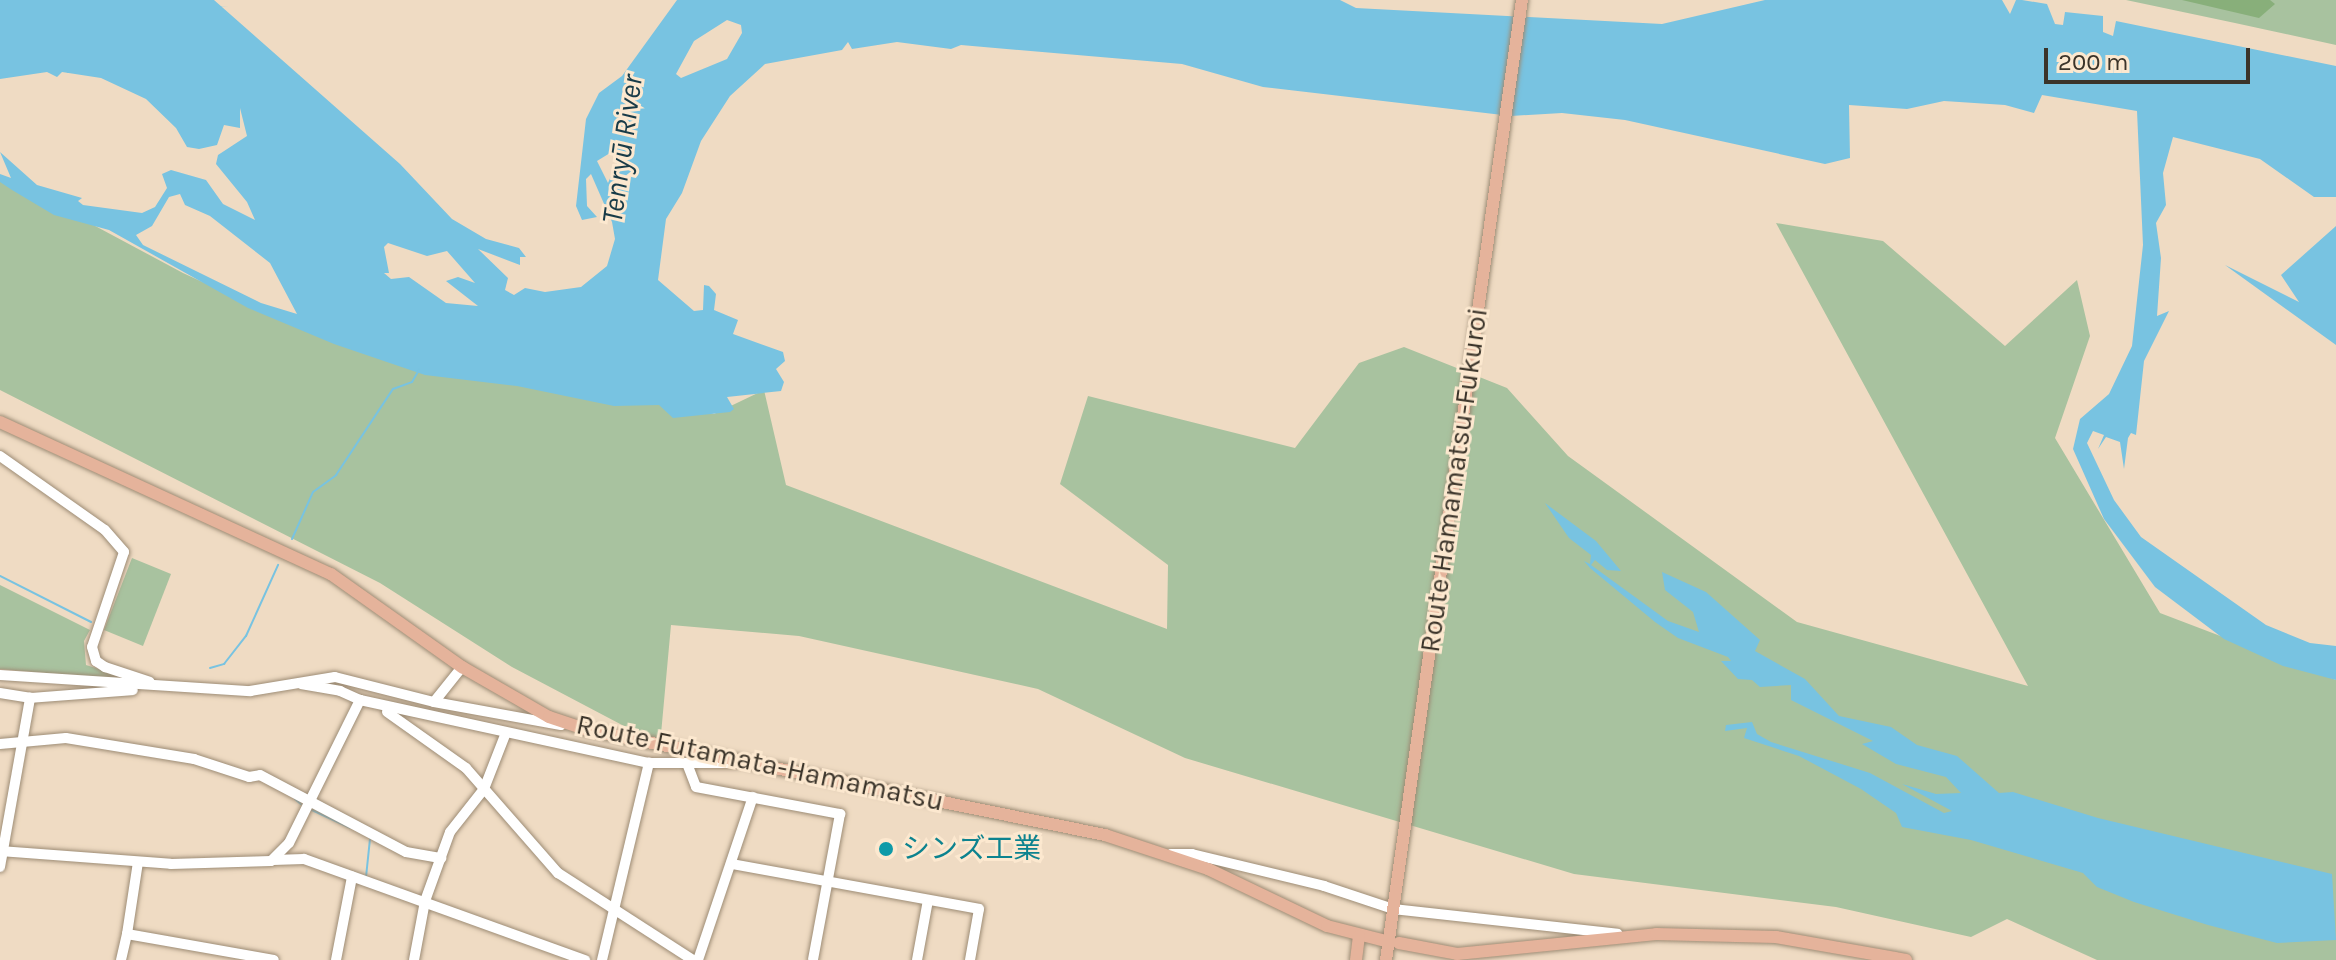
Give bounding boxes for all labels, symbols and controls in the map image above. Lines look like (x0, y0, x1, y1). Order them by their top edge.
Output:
scale bar (2048, 32, 2254, 82)
text: 200 m (2058, 48, 2129, 76)
water label: Tenryū River (594, 72, 650, 226)
street label: Route Hamamatsu-Fukuroi (1413, 306, 1495, 654)
street label: Route Futamata-Hamamatsu (573, 708, 947, 818)
place label: シンズ工業 (902, 832, 1042, 866)
marker: シンズ工業 (877, 840, 895, 858)

